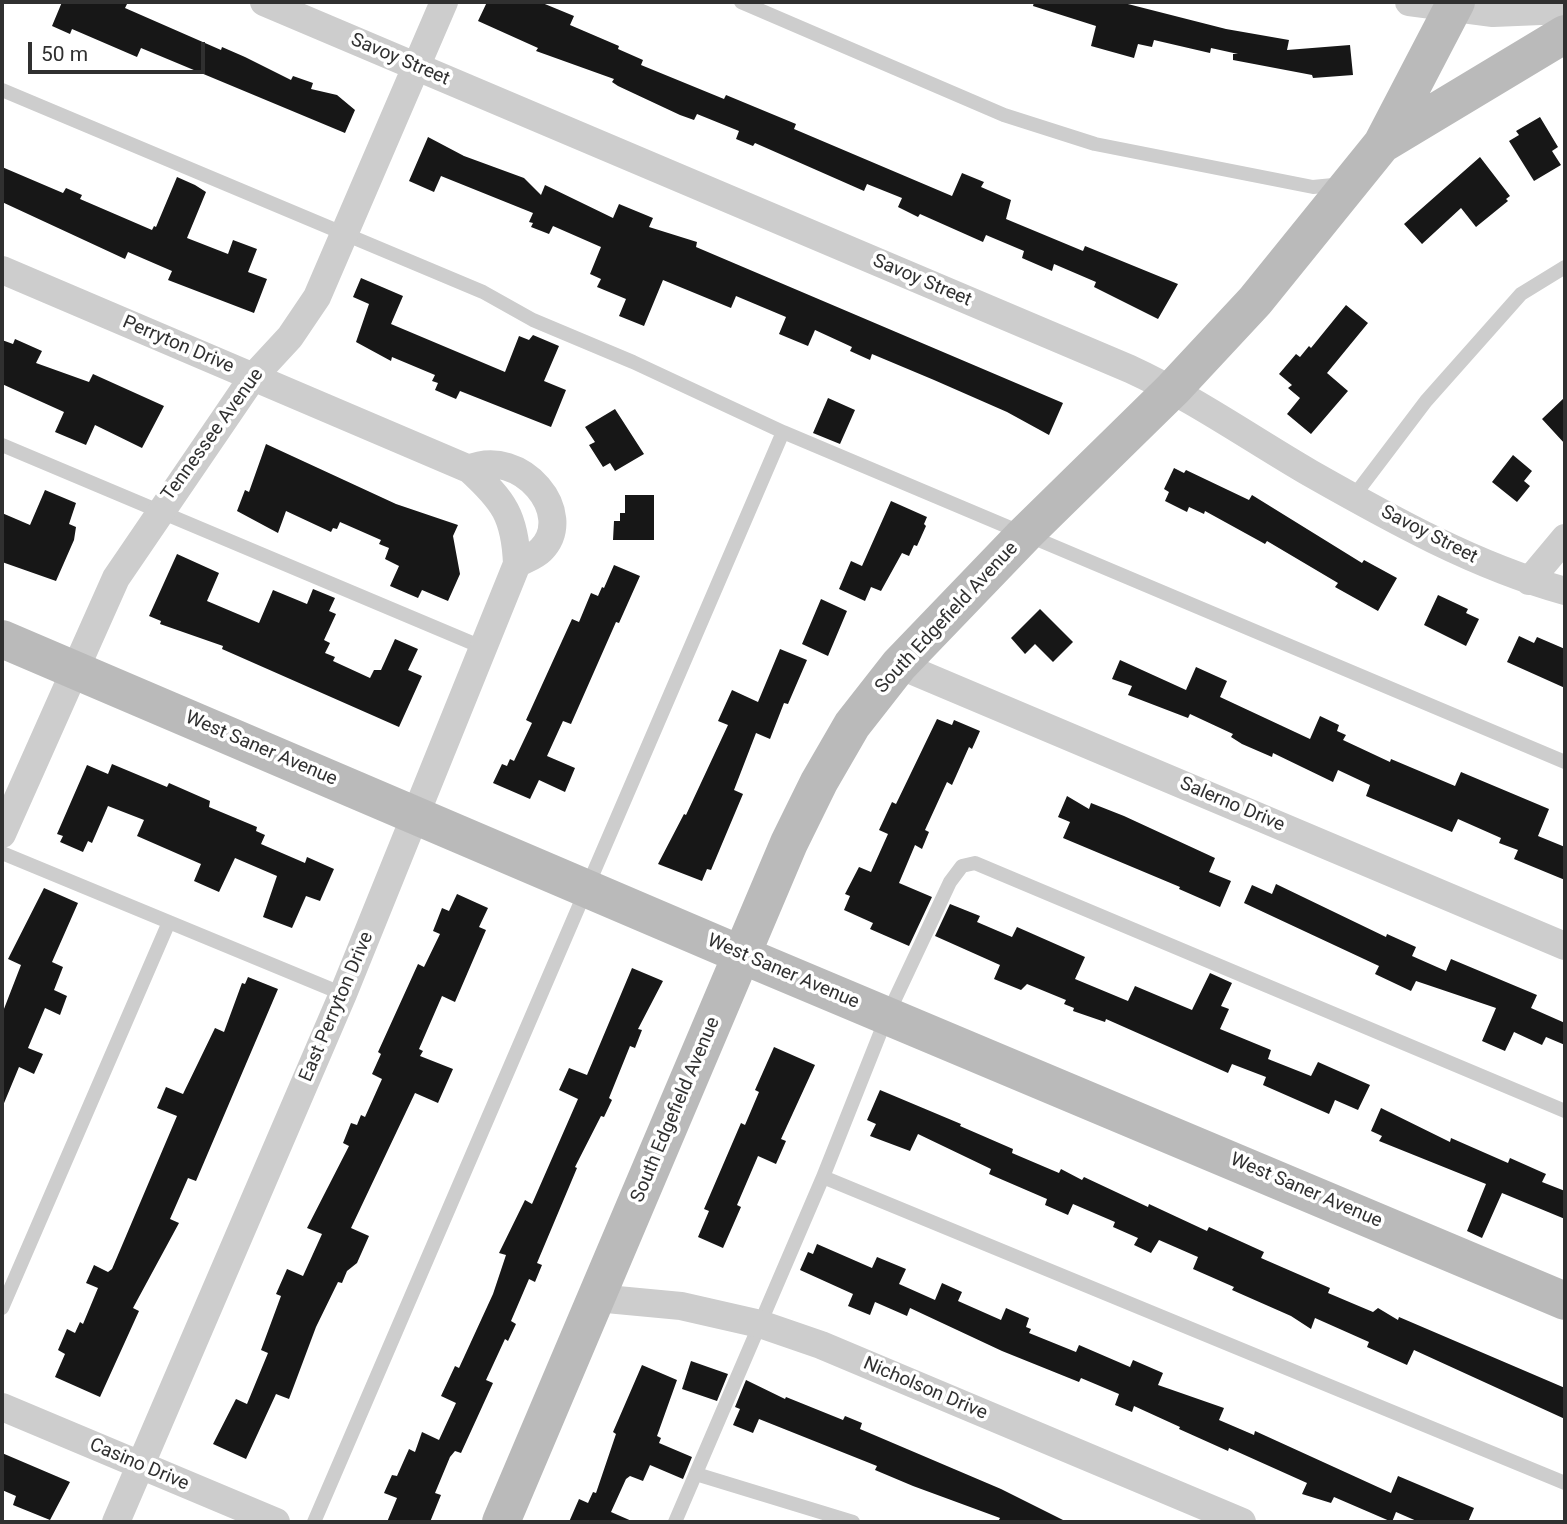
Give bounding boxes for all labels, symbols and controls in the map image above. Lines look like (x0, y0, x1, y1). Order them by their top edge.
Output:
scale bar (32, 28, 208, 72)
street label: Savoy Street (347, 29, 453, 91)
text: 50 m (41, 42, 88, 66)
street label: Savoy Street (869, 250, 975, 312)
street label: Perryton Drive (119, 311, 237, 379)
street label: Tennessee Avenue (157, 364, 269, 506)
street label: Savoy Street (1377, 501, 1481, 569)
street label: South Edgefield Avenue (871, 538, 1023, 698)
street label: West Saner Avenue (182, 707, 340, 791)
street label: Salerno Drive (1176, 773, 1288, 837)
street label: East Perryton Drive (295, 929, 379, 1085)
street label: West Saner Avenue (704, 930, 862, 1014)
street label: South Edgefield Avenue (627, 1014, 725, 1206)
street label: West Saner Avenue (1227, 1149, 1385, 1233)
street label: Nicholson Drive (860, 1353, 990, 1425)
street label: Casino Drive (86, 1434, 192, 1496)

